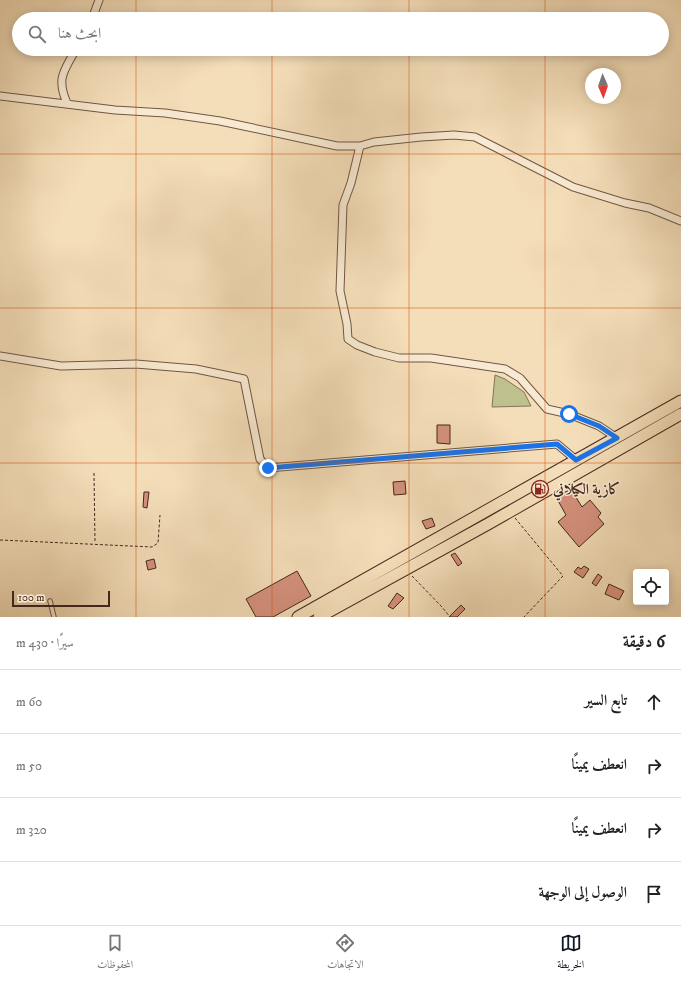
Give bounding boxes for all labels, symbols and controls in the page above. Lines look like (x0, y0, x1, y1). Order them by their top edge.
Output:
search box (12, 12, 669, 56)
icon: search (26, 23, 48, 45)
text: ابحث هنا (58, 24, 101, 43)
north arrow (585, 68, 621, 104)
route start (560, 405, 578, 423)
route end (259, 459, 277, 477)
fuel station icon: كازية الكيلاني (530, 479, 550, 499)
place label: كازية الكيلاني (552, 480, 620, 501)
map controls (633, 569, 669, 605)
button: locate (633, 569, 669, 605)
scale bar (12, 589, 110, 608)
text: 100 m (18, 591, 44, 605)
text: 6 دقيقة (623, 631, 665, 653)
text: سيرًا · 430 m (16, 635, 74, 651)
text: تابع السير (585, 691, 627, 710)
icon: ahead (643, 691, 665, 713)
text: 60 m (16, 694, 42, 710)
text: انعطف يمينًا (572, 755, 627, 774)
icon: right (643, 755, 665, 777)
text: 50 m (16, 758, 42, 774)
text: انعطف يمينًا (572, 819, 627, 838)
icon: right (643, 819, 665, 841)
text: 320 m (16, 822, 47, 838)
text: الوصول إلى الوجهة (538, 883, 627, 902)
icon: arrive (643, 883, 665, 905)
tab: المحفوظات (97, 932, 133, 975)
tab: الاتجاهات (327, 932, 364, 975)
tab: الخريطة (557, 932, 584, 975)

